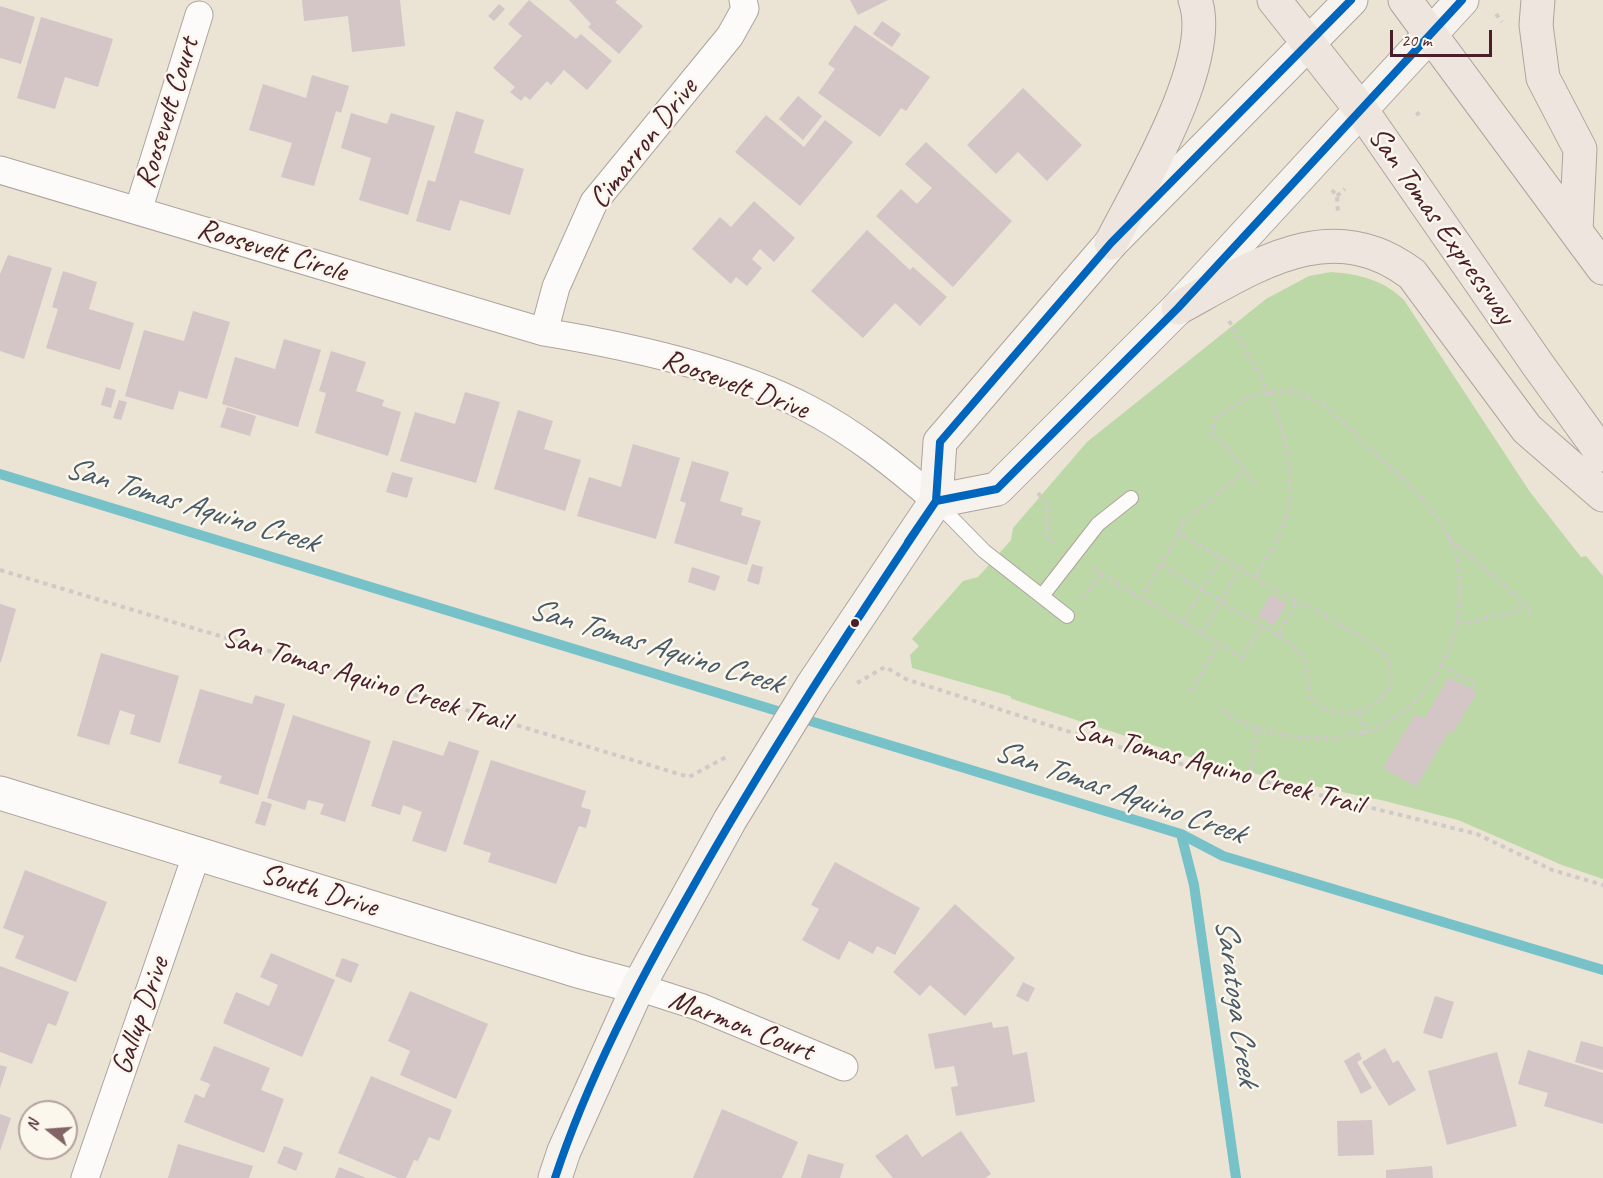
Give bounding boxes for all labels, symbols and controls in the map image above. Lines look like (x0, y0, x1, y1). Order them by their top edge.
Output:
scale bar (1393, 18, 1495, 56)
text: 20 m (1401, 29, 1432, 51)
street label: Roosevelt Court (128, 33, 208, 193)
street label: Cimarron Drive (582, 72, 706, 216)
street label: San Tomas Expressway (1360, 120, 1522, 332)
street label: Roosevelt Circle (193, 211, 351, 291)
street label: Roosevelt Drive (657, 342, 813, 428)
water label: San Tomas Aquino Creek (60, 449, 322, 563)
water label: San Tomas Aquino Creek (524, 590, 786, 704)
unlabelled marker (849, 617, 861, 629)
street label: San Tomas Aquino Creek Trail (218, 619, 514, 741)
street label: San Tomas Aquino Creek Trail (1069, 712, 1367, 824)
water label: San Tomas Aquino Creek (989, 732, 1249, 854)
street label: South Drive (256, 856, 382, 926)
water label: Saratoga Creek (1205, 916, 1267, 1088)
street label: Gallup Drive (104, 953, 178, 1079)
street label: Marmon Court (664, 982, 818, 1070)
north arrow (18, 1100, 78, 1160)
text: N (22, 1118, 44, 1133)

